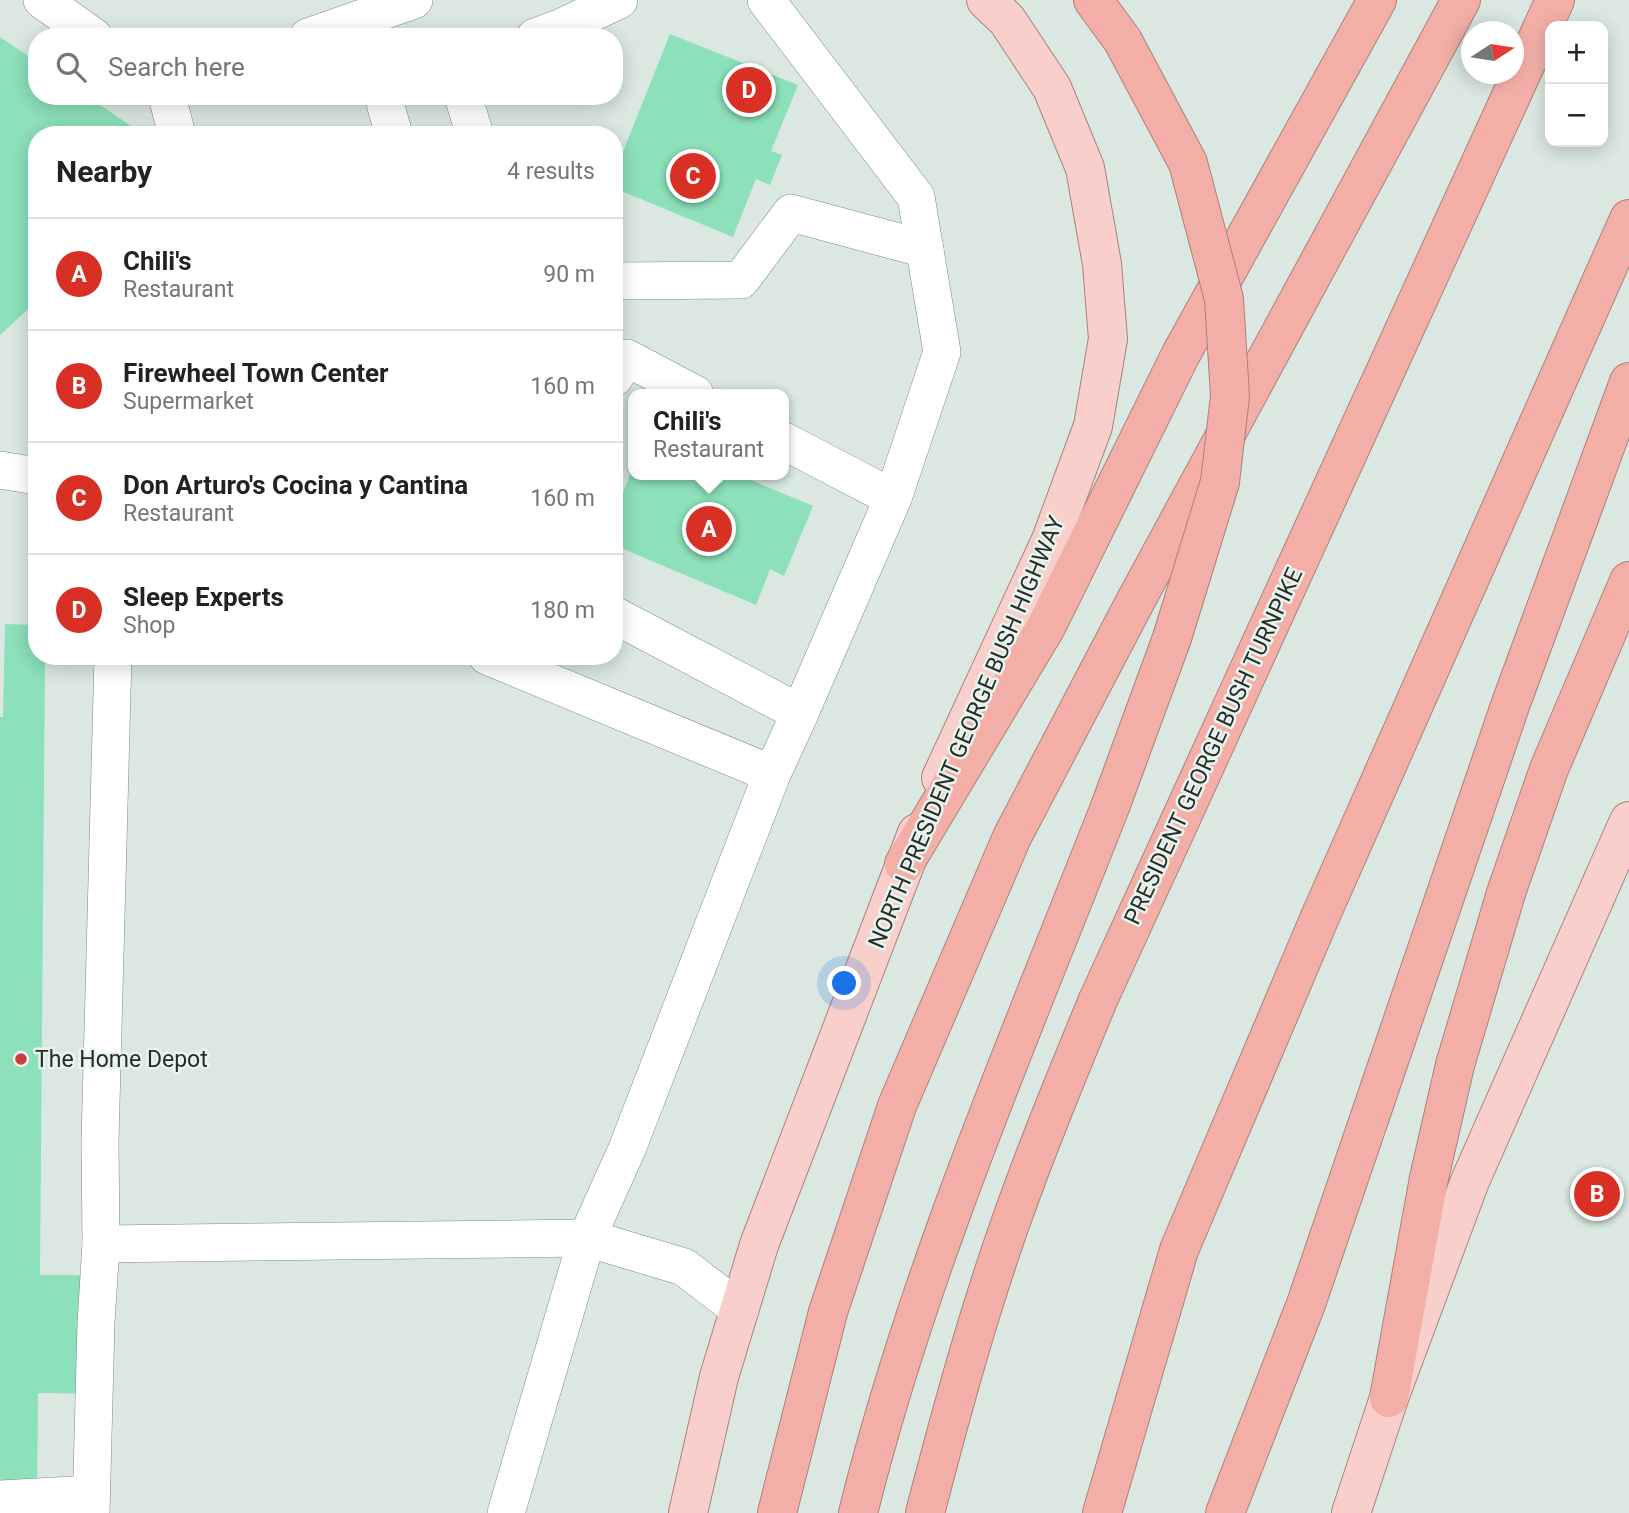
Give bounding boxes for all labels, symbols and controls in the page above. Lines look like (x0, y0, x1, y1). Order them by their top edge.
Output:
north arrow (1461, 21, 1524, 84)
map controls (1545, 21, 1608, 147)
button: + (1545, 21, 1608, 84)
search box (28, 28, 623, 105)
icon: search (52, 48, 90, 86)
text: Search here (108, 52, 245, 82)
pin: D (726, 64, 772, 116)
button: − (1545, 84, 1608, 147)
pin: C (670, 150, 716, 202)
text: Nearby (56, 154, 152, 189)
text: 4 results (507, 158, 595, 185)
text: Chili's (123, 246, 192, 276)
text: A (71, 261, 87, 288)
text: 90 m (543, 261, 595, 288)
text: Restaurant (123, 276, 234, 303)
text: Firewheel Town Center (123, 358, 389, 388)
text: B (72, 373, 86, 400)
text: 160 m (530, 373, 595, 400)
text: Supermarket (123, 388, 254, 415)
popup (628, 389, 789, 480)
text: Chili's (653, 406, 722, 436)
text: Restaurant (653, 436, 764, 463)
text: Don Arturo's Cocina y Cantina (123, 470, 468, 500)
text: C (71, 485, 87, 512)
text: 160 m (530, 485, 595, 512)
text: Restaurant (123, 500, 234, 527)
pin: A (686, 503, 732, 555)
street label: NORTH PRESIDENT GEORGE BUSH HIGHWAY (863, 512, 1070, 952)
street label: PRESIDENT GEORGE BUSH TURNPIKE (1119, 564, 1308, 929)
text: Sleep Experts (123, 582, 284, 612)
text: D (72, 597, 86, 624)
text: 180 m (530, 597, 595, 624)
text: Shop (123, 612, 175, 639)
your location (827, 966, 861, 1000)
place label: The Home Depot (35, 1046, 208, 1073)
marker: The Home Depot (13, 1051, 29, 1067)
pin: B (1574, 1168, 1620, 1220)

